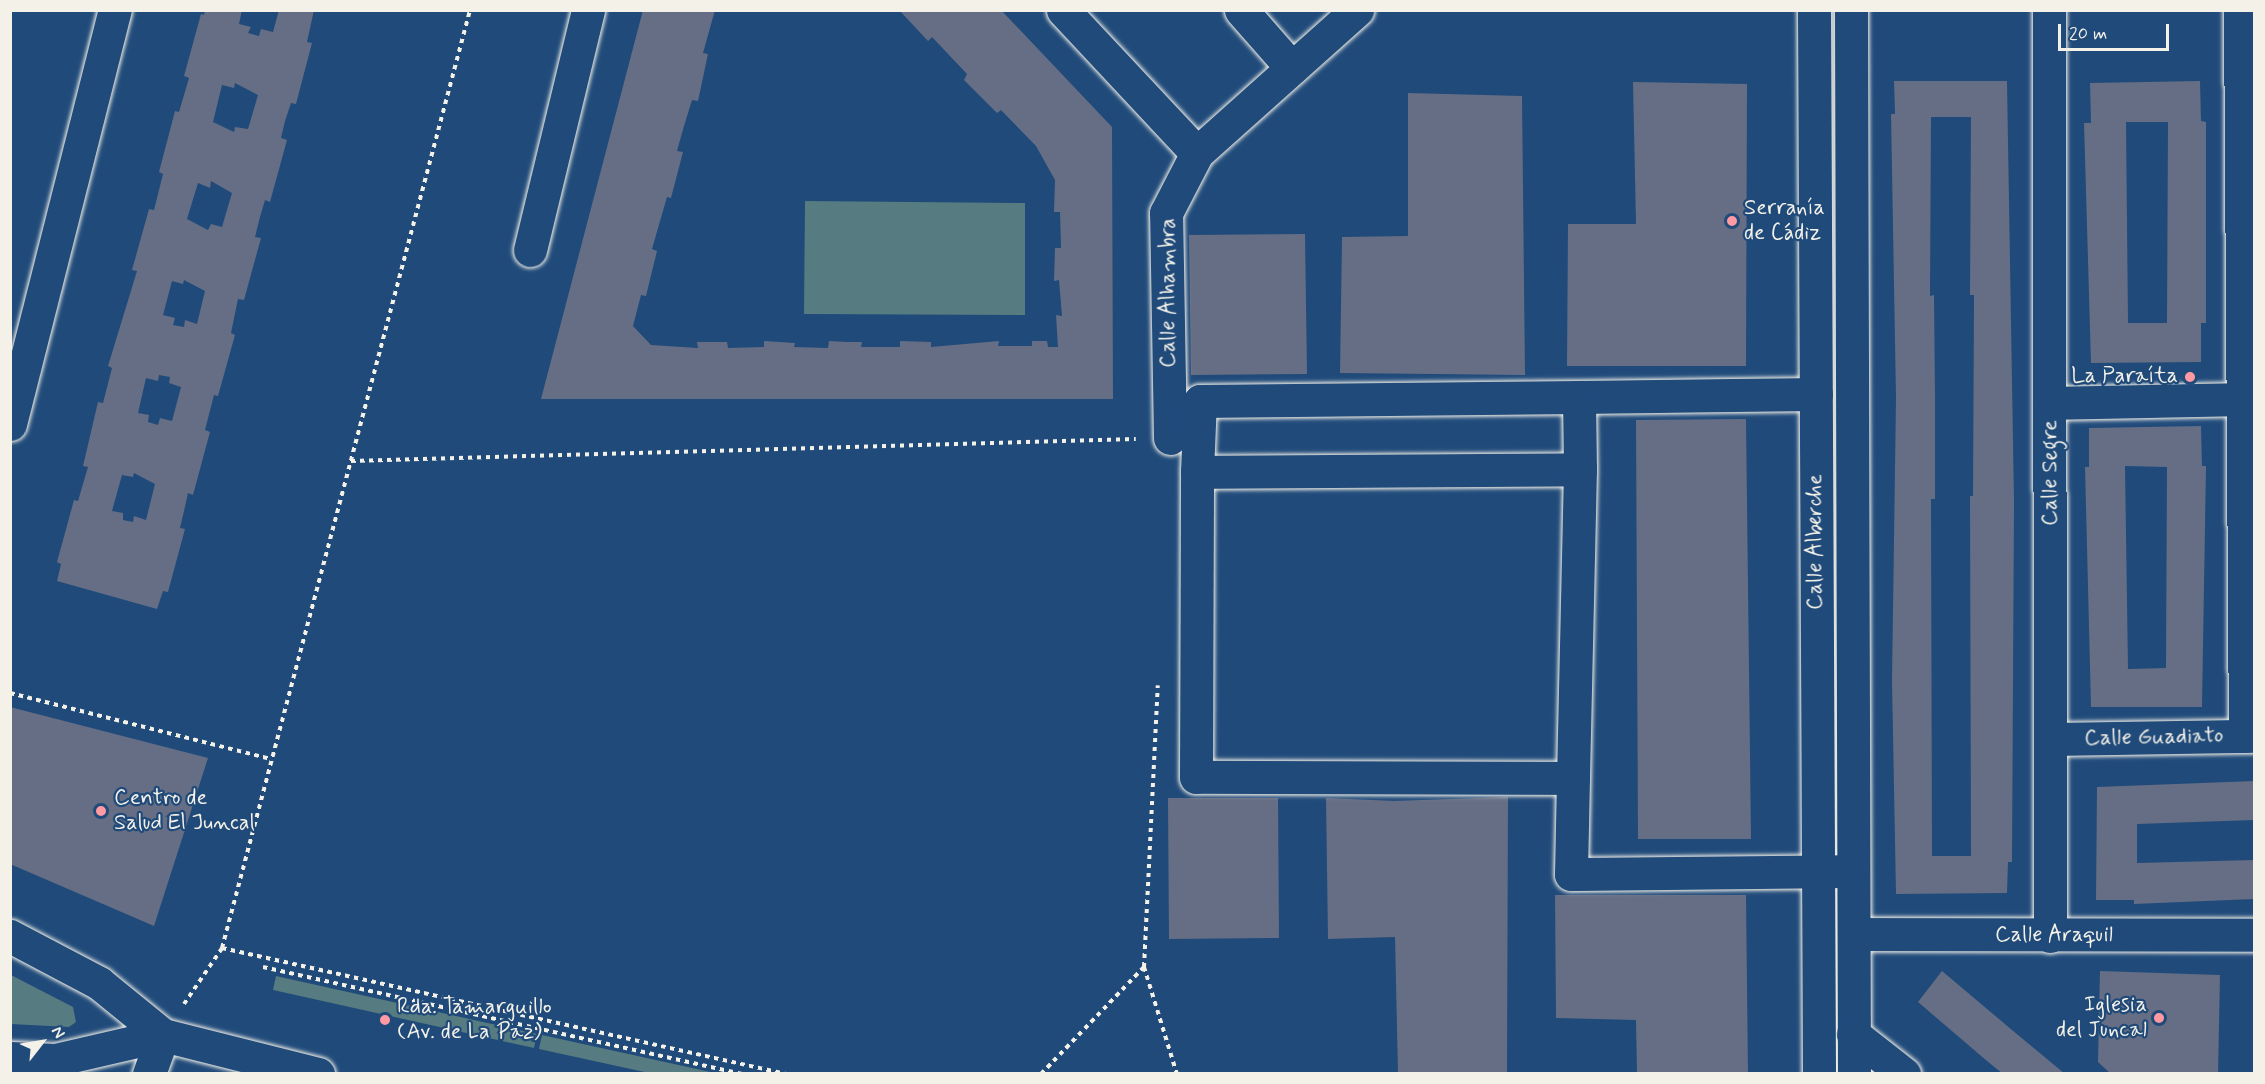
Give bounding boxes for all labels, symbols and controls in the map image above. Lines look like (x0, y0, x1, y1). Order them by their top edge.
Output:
scale bar (2061, 12, 2172, 50)
text: 20 m (2069, 22, 2107, 46)
place label: Serranía de Cádiz (1744, 195, 1825, 246)
marker: Serranía de Cádiz (1725, 214, 1739, 228)
street label: Calle Alhambra (1156, 217, 1182, 369)
place label: La Paraíta (2074, 364, 2178, 390)
marker: La Paraíta (2183, 370, 2197, 384)
street label: Calle Segre (2038, 420, 2064, 526)
street label: Calle Alberche (1803, 474, 1829, 610)
street label: Calle Guadiato (2087, 724, 2221, 752)
place label: Centro de Salud El Juncal (114, 785, 253, 836)
marker: Centro de Salud El Juncal (92, 802, 110, 820)
street label: Calle Araquil (1993, 923, 2115, 949)
place label: Iglesia del Juncal (2054, 992, 2147, 1044)
place label: Rda. Tamarguillo (Av. de La Paz) (397, 994, 552, 1046)
marker: Iglesia del Juncal (2152, 1011, 2166, 1025)
north arrow (12, 1012, 72, 1072)
marker: Rda. Tamarguillo (Av. de La Paz) (378, 1013, 392, 1027)
text: N (46, 1022, 70, 1042)

